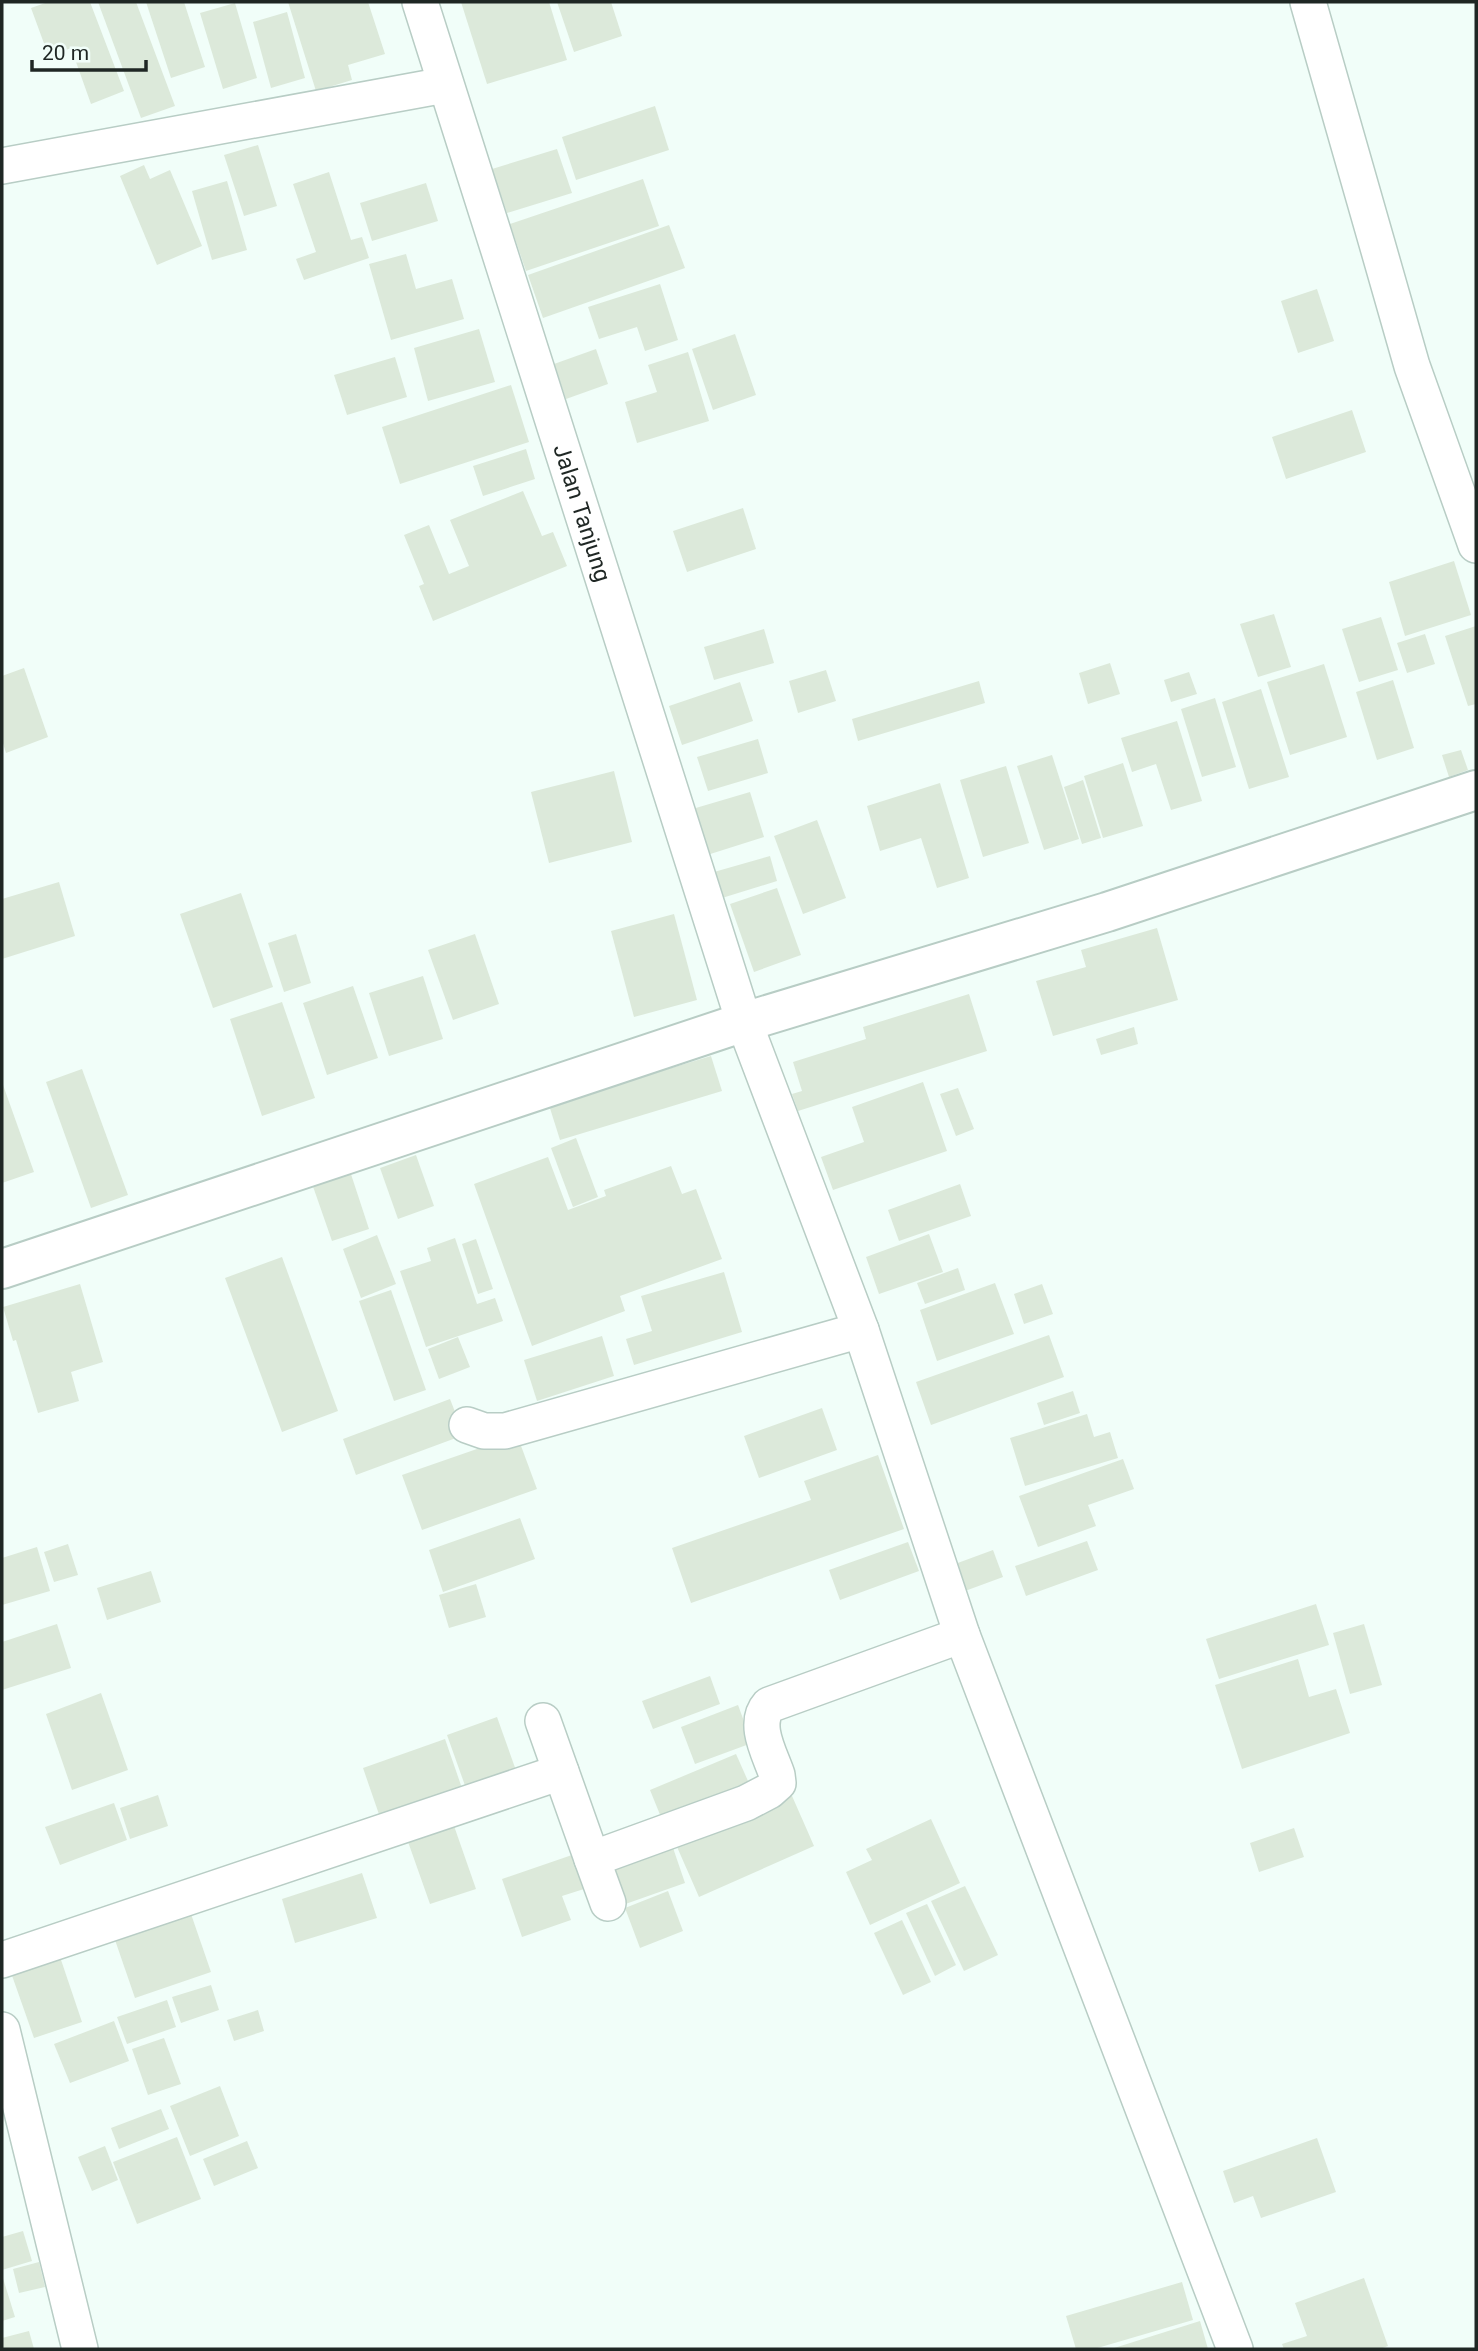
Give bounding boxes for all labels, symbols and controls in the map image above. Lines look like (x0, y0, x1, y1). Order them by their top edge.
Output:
scale bar (32, 28, 145, 72)
text: 20 m (42, 41, 89, 65)
street label: Jalan Tanjung (548, 441, 617, 585)

